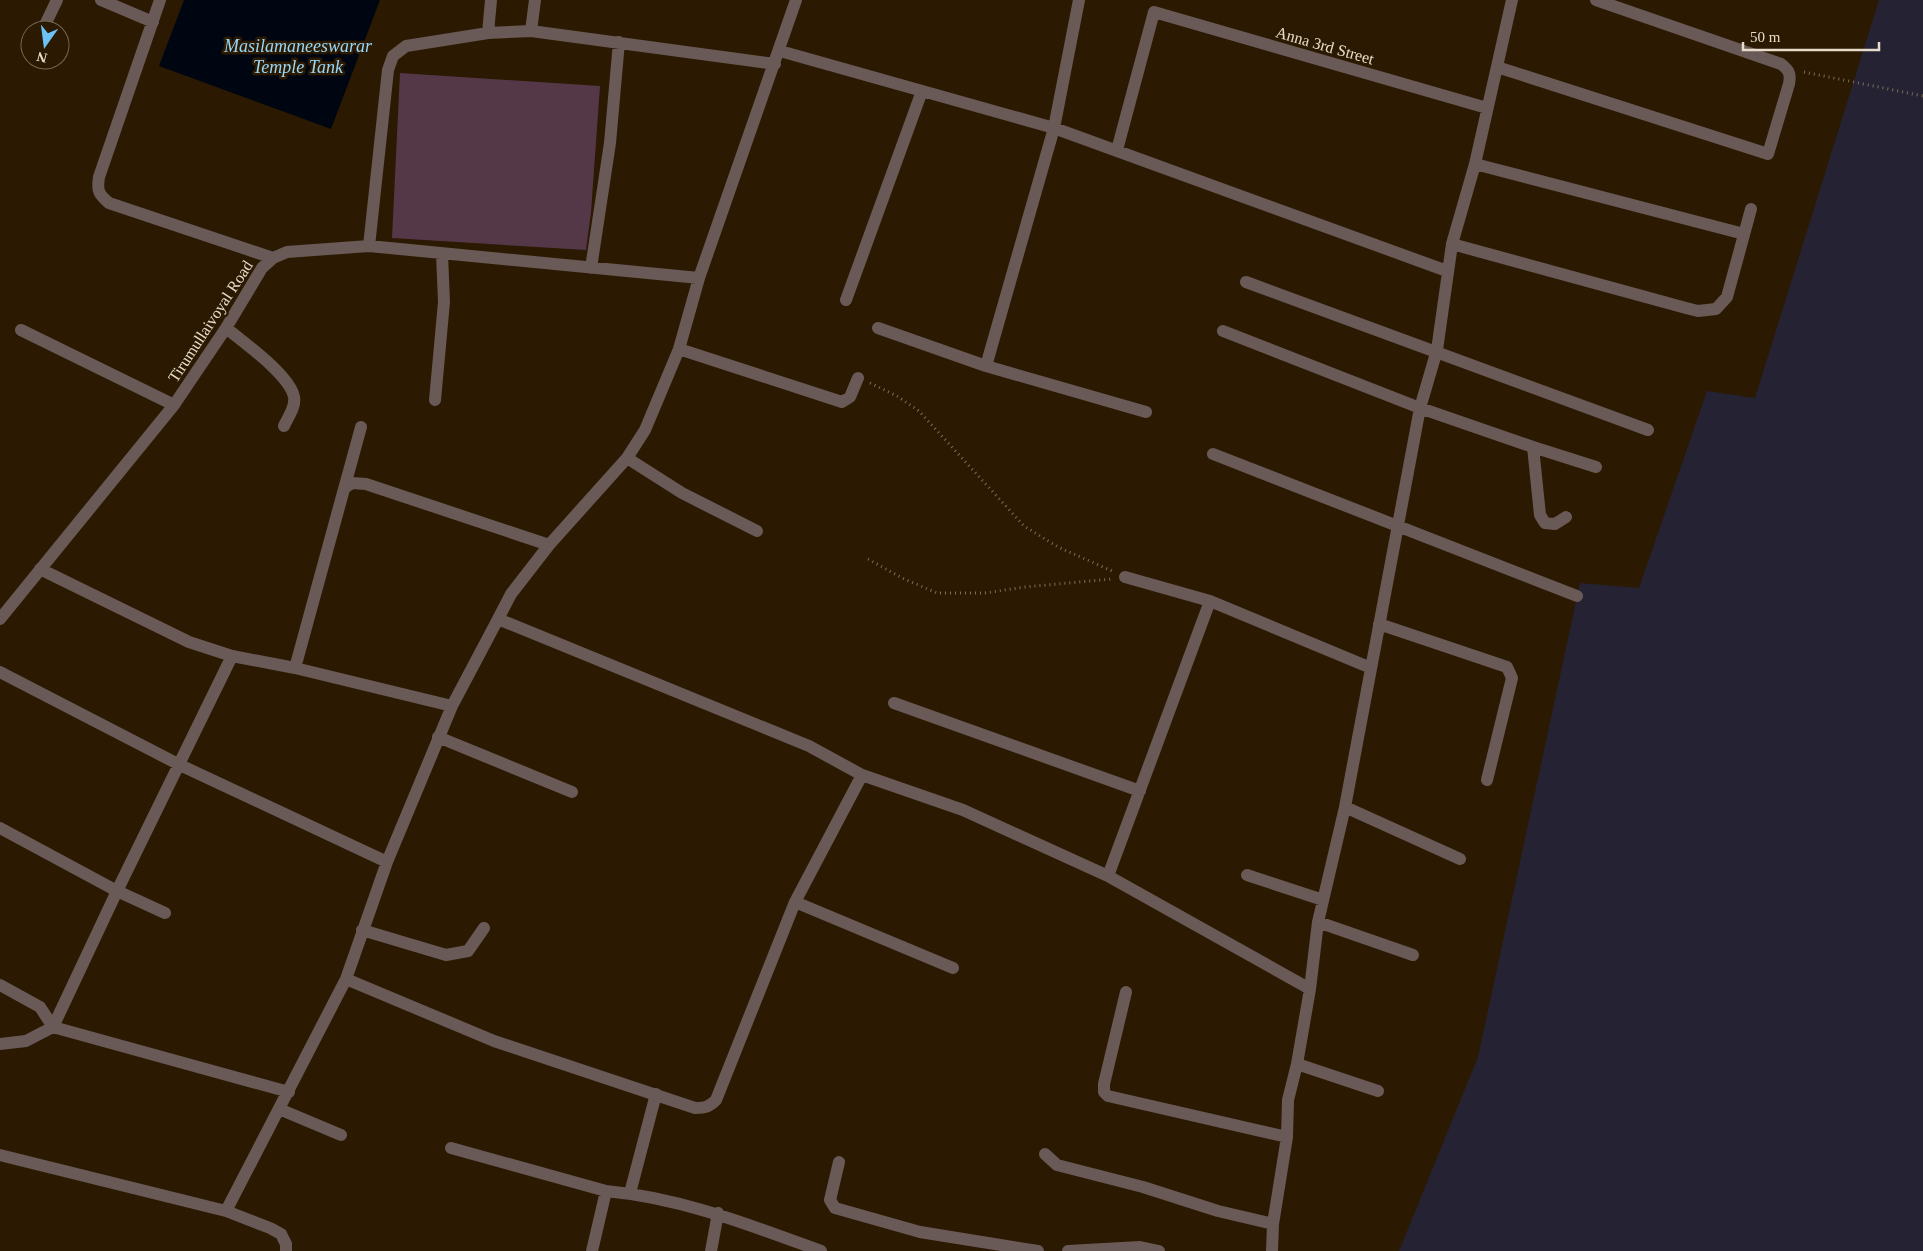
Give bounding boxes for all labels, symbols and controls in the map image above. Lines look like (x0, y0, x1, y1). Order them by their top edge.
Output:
north arrow (20, 20, 70, 70)
scale bar (1743, 20, 1879, 52)
street label: Anna 3rd Street (1274, 23, 1376, 68)
text: 50 m (1750, 29, 1781, 45)
water label: Masilamaneeswarar Temple Tank (223, 36, 373, 77)
text: N (35, 49, 49, 66)
street label: Tirumullaivoyal Road (165, 257, 257, 386)

